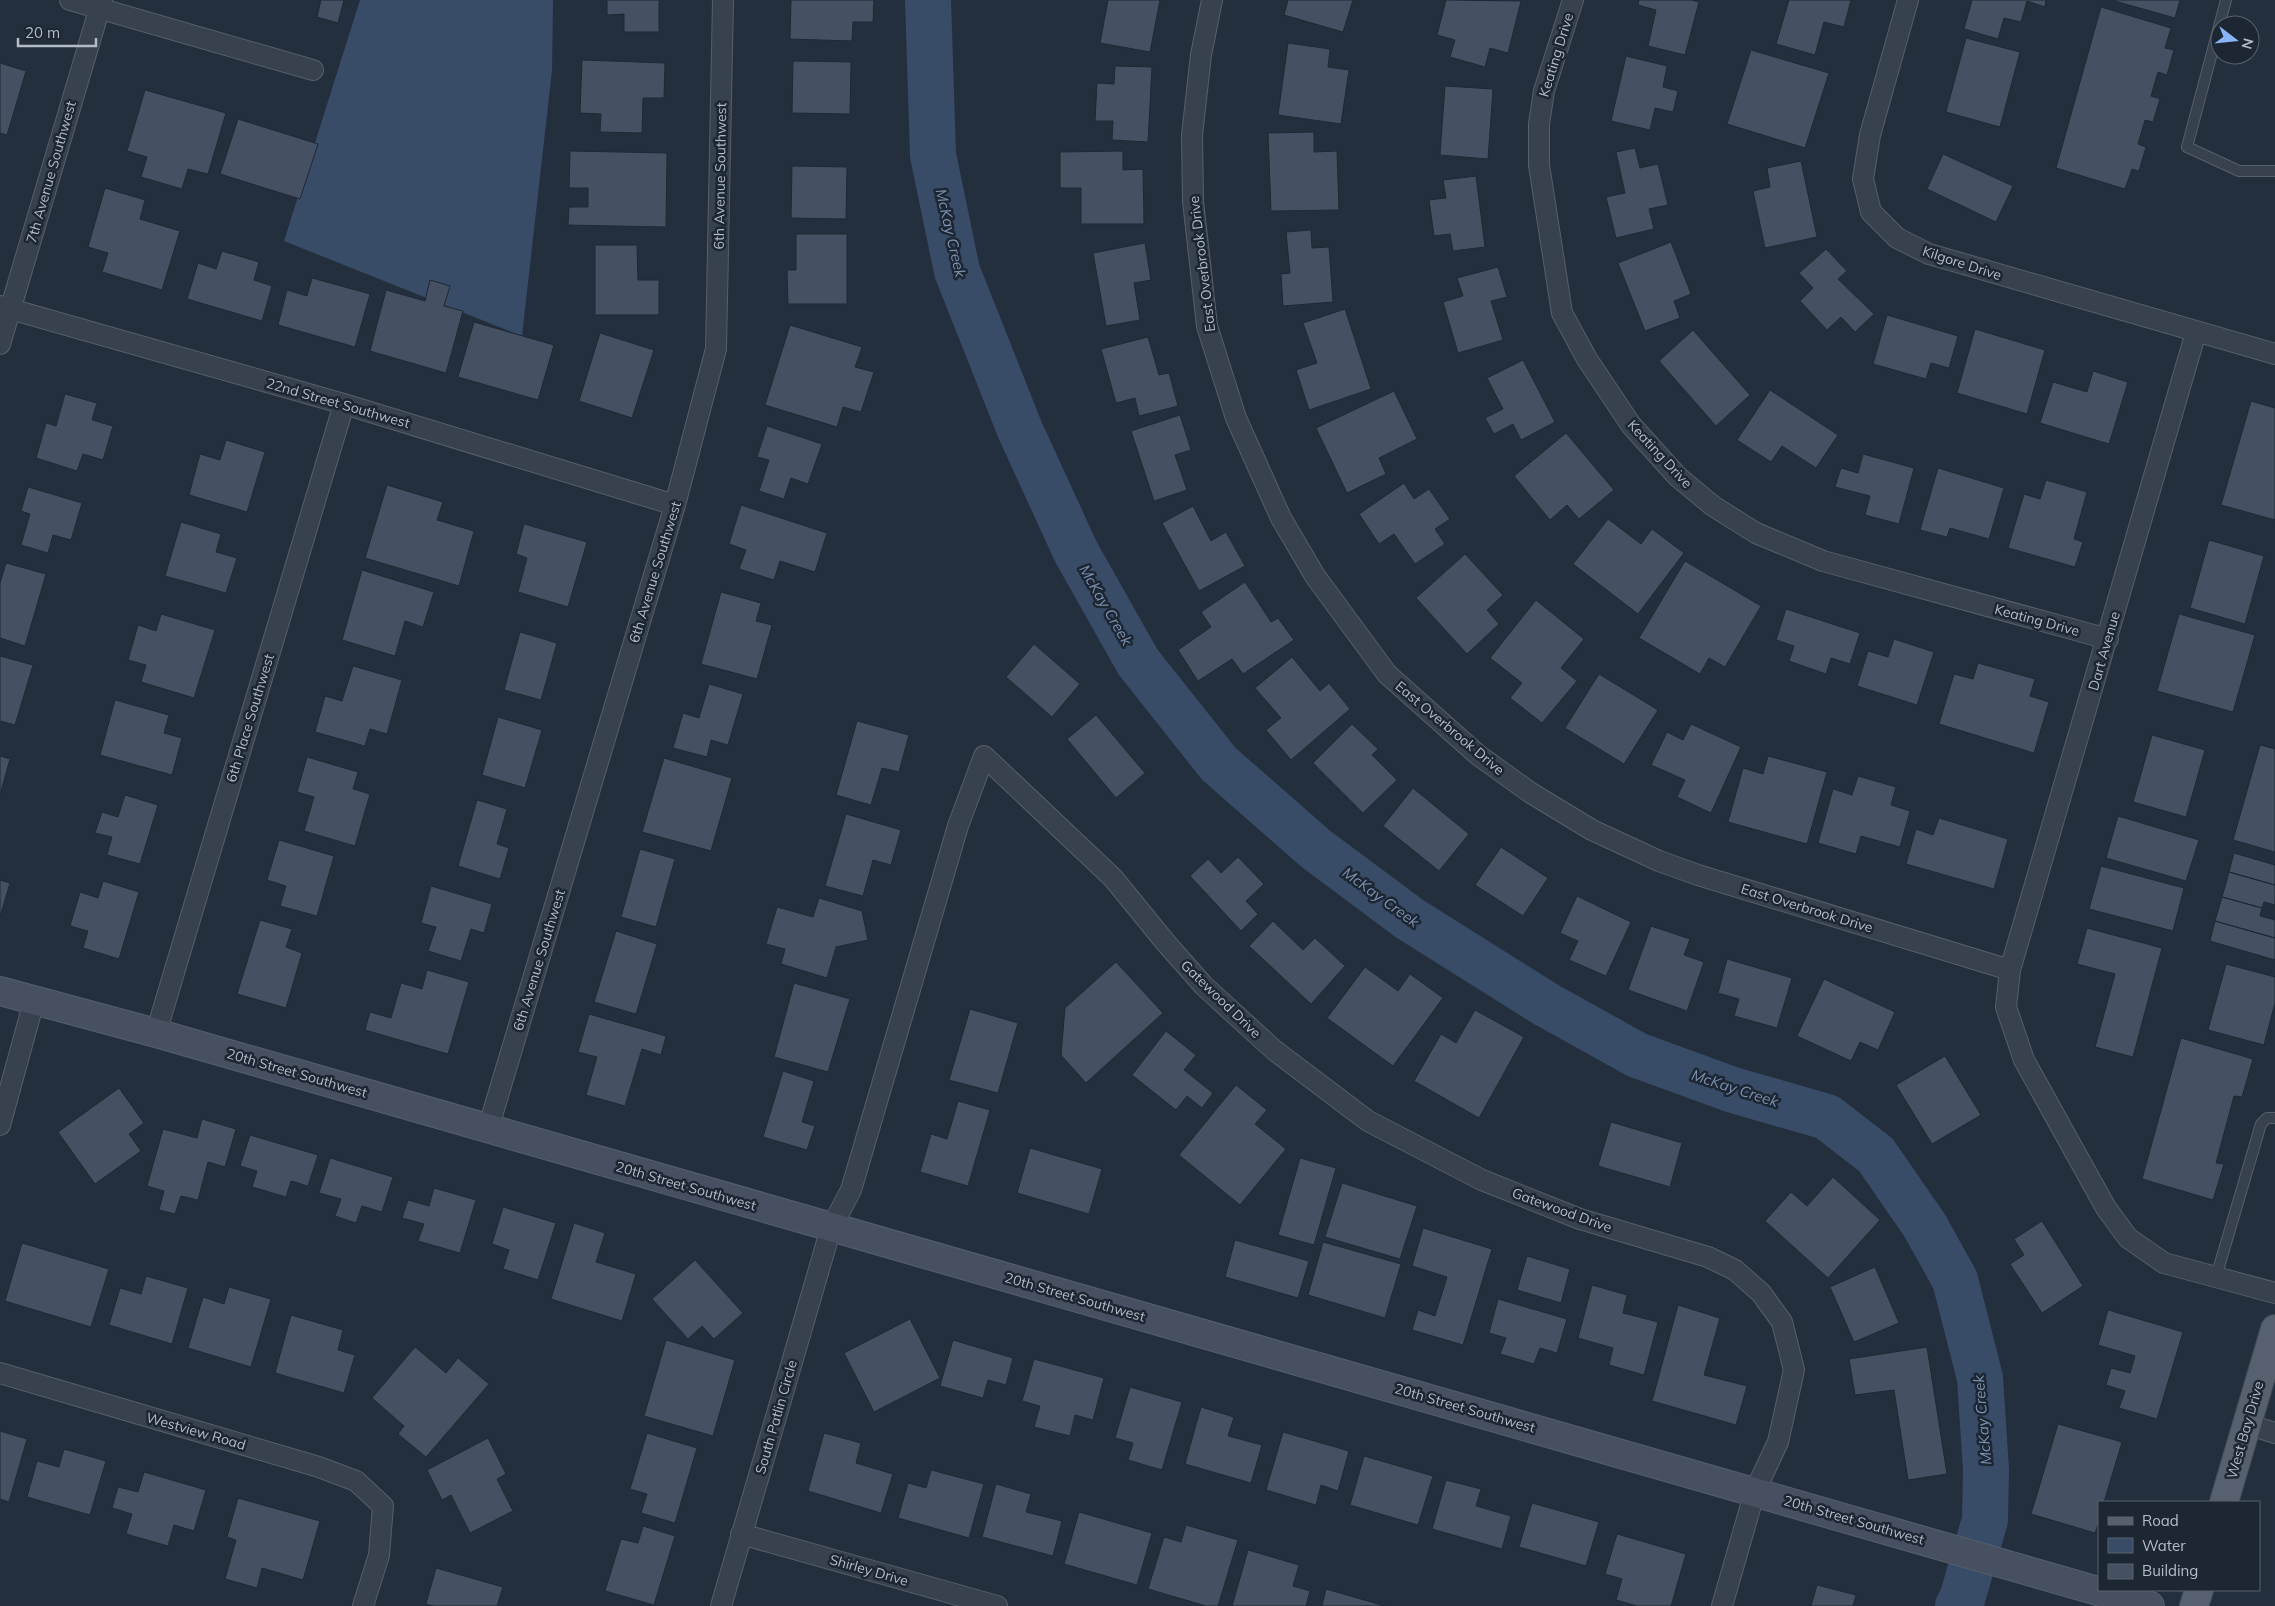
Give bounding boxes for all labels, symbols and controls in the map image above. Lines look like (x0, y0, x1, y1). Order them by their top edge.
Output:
street label: Keating Drive (1535, 11, 1577, 99)
scale bar (18, 15, 95, 47)
north arrow (2210, 15, 2260, 65)
text: 20 m (25, 23, 60, 42)
text: N (2237, 36, 2258, 51)
street label: 7th Avenue Southwest (22, 99, 80, 245)
street label: 6th Avenue Southwest (710, 102, 730, 250)
water label: McKay Creek (932, 187, 971, 280)
street label: East Overbrook Drive (1185, 195, 1219, 333)
street label: Kilgore Drive (1920, 242, 2004, 284)
street label: 22nd Street Southwest (264, 374, 412, 432)
street label: Keating Drive (1624, 416, 1696, 492)
street label: 6th Avenue Southwest (625, 499, 685, 645)
water label: McKay Creek (1075, 561, 1137, 650)
street label: Keating Drive (1993, 600, 2081, 640)
street label: Dart Avenue (2084, 609, 2124, 693)
street label: 6th Place Southwest (222, 652, 278, 784)
street label: East Overbrook Drive (1392, 677, 1508, 779)
water label: McKay Creek (1339, 863, 1424, 932)
street label: East Overbrook Drive (1739, 879, 1875, 937)
street label: 6th Avenue Southwest (509, 887, 569, 1033)
street label: Gatewood Drive (1177, 956, 1265, 1042)
street label: 20th Street Southwest (225, 1044, 369, 1102)
water label: McKay Creek (1689, 1065, 1782, 1111)
street label: 20th Street Southwest (614, 1157, 758, 1215)
street label: Gatewood Drive (1510, 1184, 1614, 1236)
street label: 20th Street Southwest (1003, 1268, 1147, 1326)
street label: South Patlin Circle (751, 1358, 801, 1476)
water label: McKay Creek (1968, 1373, 1995, 1466)
street label: 20th Street Southwest (1393, 1379, 1537, 1437)
street label: West Bay Drive (2222, 1379, 2268, 1481)
street label: Westview Road (144, 1408, 248, 1454)
street label: 20th Street Southwest (1782, 1491, 1926, 1549)
legend (2098, 1501, 2260, 1591)
text: Road (2142, 1511, 2179, 1530)
text: Water (2142, 1536, 2186, 1555)
street label: Shirley Drive (828, 1550, 910, 1590)
text: Building (2142, 1561, 2198, 1580)

